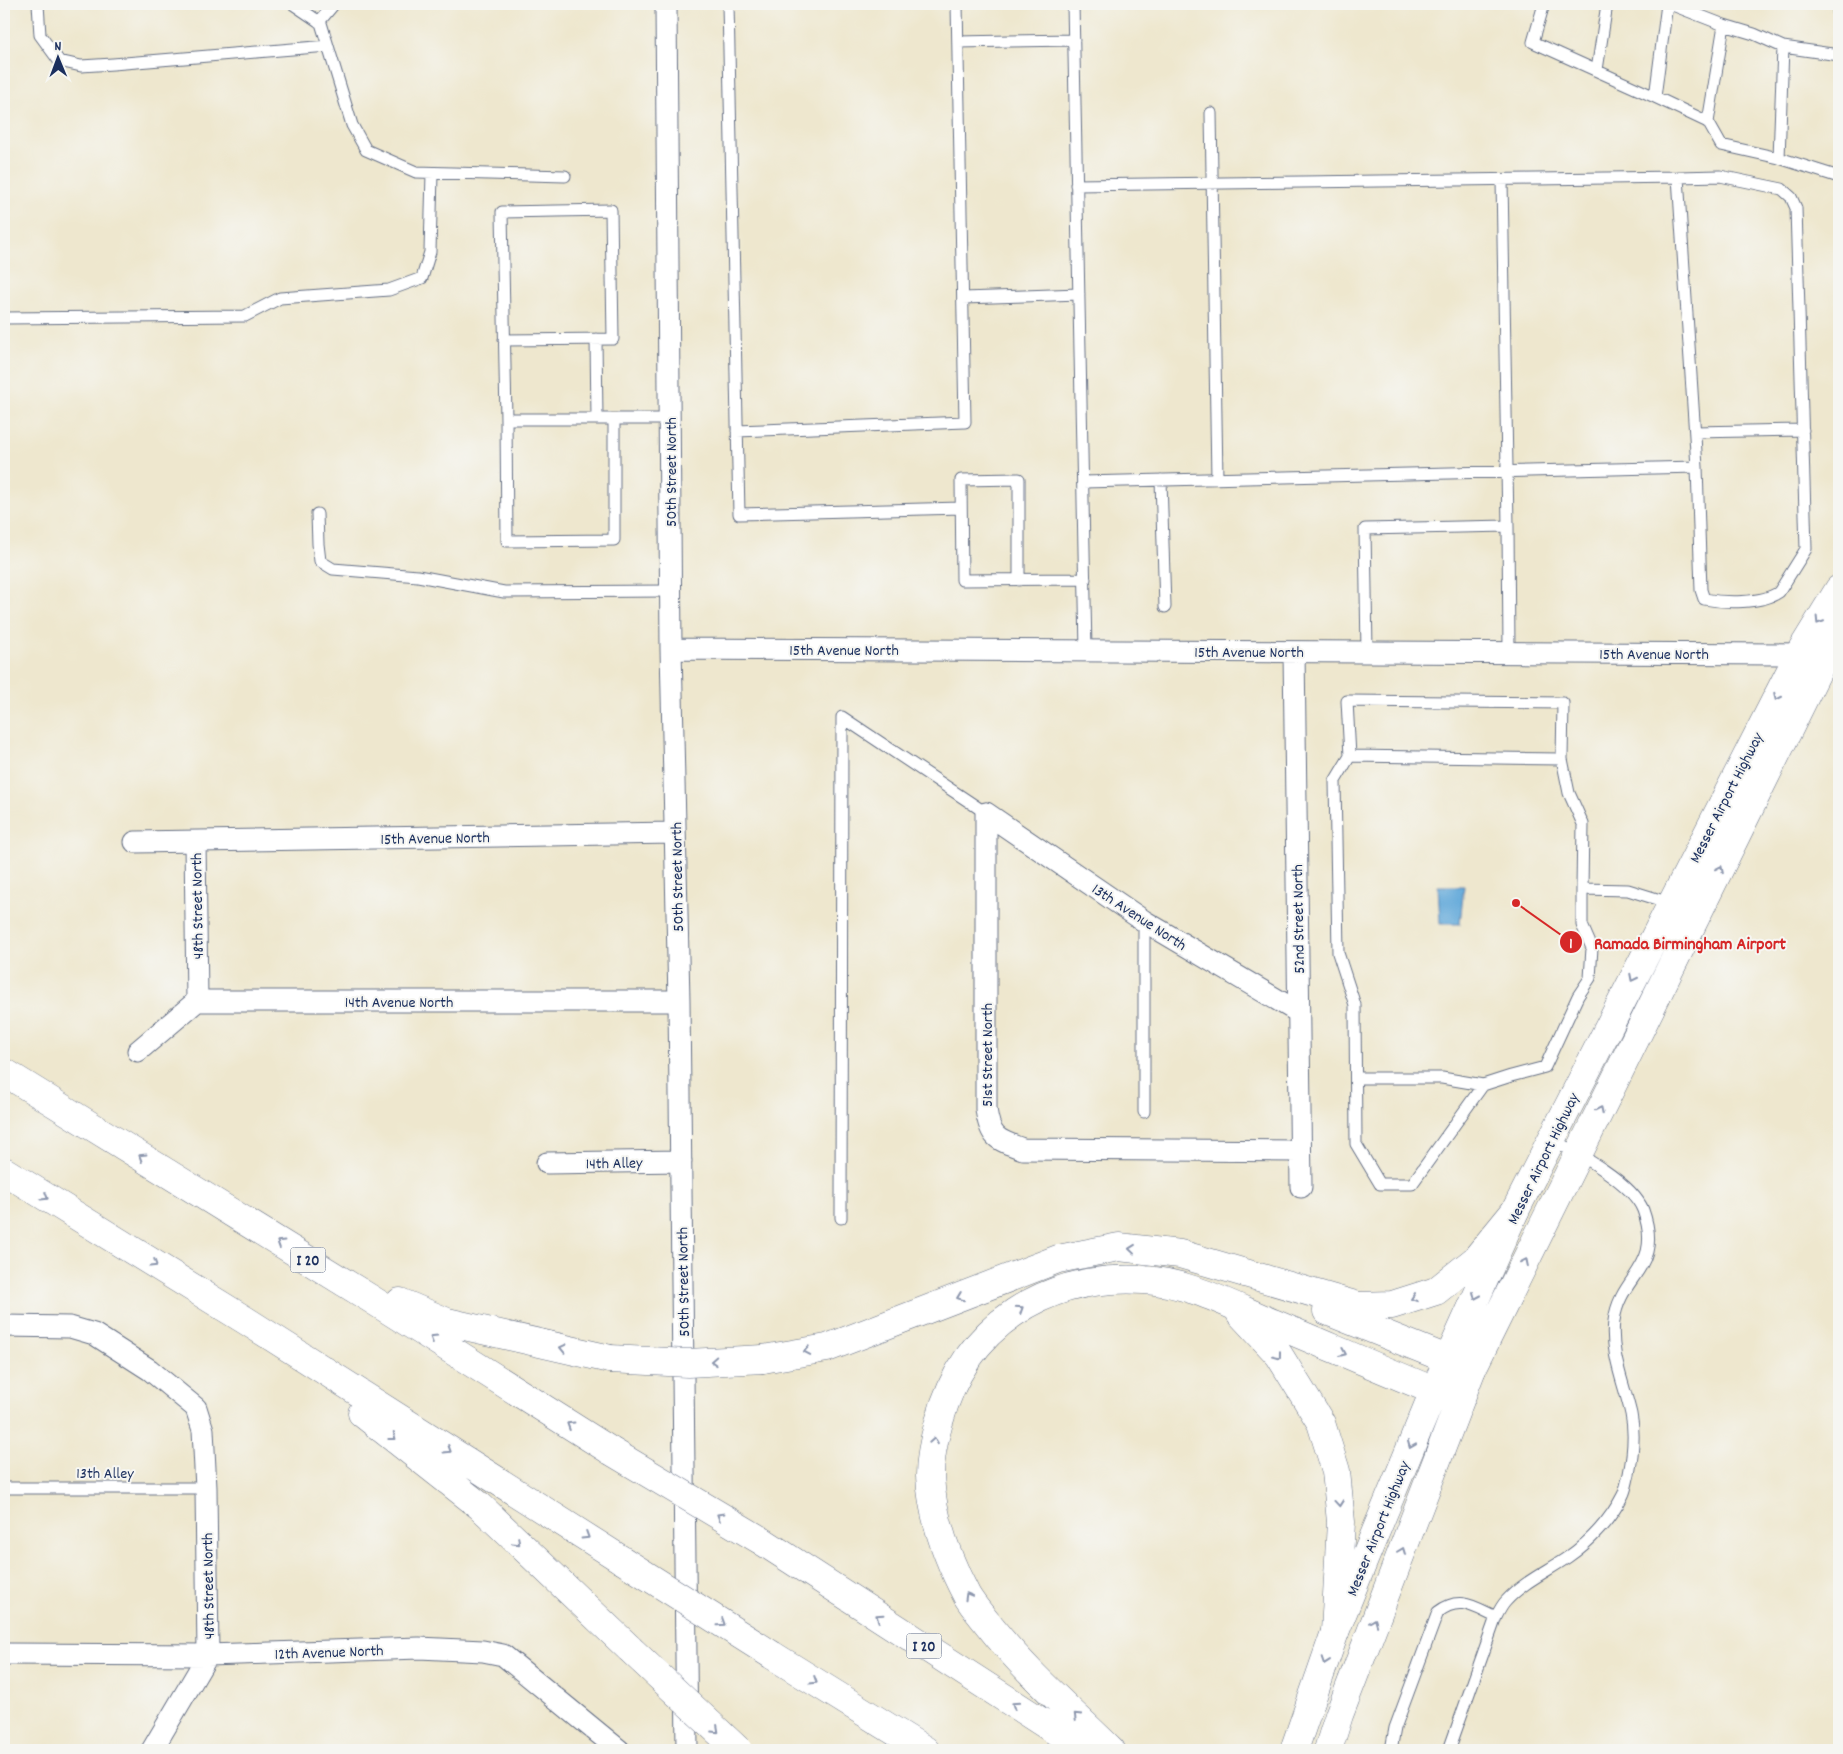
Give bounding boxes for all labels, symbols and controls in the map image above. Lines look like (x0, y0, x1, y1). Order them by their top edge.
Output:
north arrow (32, 32, 82, 82)
text: N (54, 37, 62, 57)
street label: 50th Street North (661, 417, 684, 527)
one-way arrow (1816, 616, 1825, 625)
street label: 15th Avenue North (789, 640, 899, 663)
street label: 15th Avenue North (1194, 642, 1304, 665)
street label: 15th Avenue North (1599, 644, 1709, 667)
one-way arrow (1773, 692, 1783, 701)
street label: Messer Airport Highway (1684, 728, 1770, 867)
street label: 50th Street North (666, 822, 691, 932)
street label: 15th Avenue North (380, 827, 490, 852)
street label: 48th Street North (186, 852, 211, 960)
street label: 52nd Street North (1287, 864, 1312, 974)
one-way arrow (1714, 865, 1724, 874)
street label: 13th Avenue North (1087, 879, 1191, 957)
callout: Ramada Birmingham Airport (1559, 926, 1796, 959)
text: Ramada Birmingham Airport (1594, 933, 1786, 958)
text: 1 (1569, 934, 1573, 956)
one-way arrow (1629, 973, 1639, 982)
street label: 14th Avenue North (345, 992, 453, 1015)
street label: 51st Street North (977, 1003, 1000, 1107)
street label: Messer Airport Highway (1502, 1089, 1586, 1229)
one-way arrow (1594, 1106, 1604, 1115)
street label: 14th Alley (585, 1152, 643, 1176)
one-way arrow (138, 1154, 147, 1164)
one-way arrow (40, 1190, 49, 1200)
street label: 50th Street North (672, 1227, 697, 1337)
one-way arrow (276, 1239, 285, 1249)
one-way arrow (1127, 1244, 1135, 1255)
road number: I 20 (290, 1248, 326, 1272)
one-way arrow (149, 1258, 158, 1268)
one-way arrow (1519, 1258, 1529, 1267)
one-way arrow (956, 1291, 965, 1301)
one-way arrow (1472, 1291, 1483, 1300)
one-way arrow (1410, 1292, 1419, 1302)
one-way arrow (1014, 1306, 1024, 1315)
one-way arrow (429, 1335, 438, 1344)
one-way arrow (558, 1343, 567, 1354)
one-way arrow (803, 1346, 812, 1356)
one-way arrow (1338, 1346, 1347, 1357)
one-way arrow (1273, 1350, 1282, 1359)
one-way arrow (710, 1356, 718, 1367)
one-way arrow (566, 1422, 575, 1432)
one-way arrow (387, 1432, 396, 1440)
one-way arrow (929, 1437, 939, 1445)
one-way arrow (1407, 1441, 1417, 1449)
one-way arrow (443, 1443, 452, 1453)
street label: Messer Airport Highway (1342, 1457, 1417, 1600)
street label: 13th Alley (76, 1463, 134, 1486)
one-way arrow (1333, 1499, 1344, 1507)
one-way arrow (717, 1513, 726, 1523)
one-way arrow (580, 1530, 589, 1540)
street label: 48th Street North (197, 1532, 222, 1640)
one-way arrow (511, 1536, 520, 1545)
one-way arrow (1396, 1548, 1406, 1556)
one-way arrow (965, 1592, 975, 1601)
one-way arrow (875, 1613, 884, 1623)
one-way arrow (717, 1617, 726, 1627)
one-way arrow (1369, 1619, 1379, 1627)
road number: I 20 (906, 1634, 942, 1658)
street label: 12th Avenue North (274, 1640, 384, 1667)
one-way arrow (1321, 1656, 1331, 1665)
one-way arrow (808, 1675, 817, 1684)
one-way arrow (1011, 1702, 1021, 1711)
one-way arrow (1073, 1713, 1082, 1722)
one-way arrow (711, 1724, 720, 1733)

